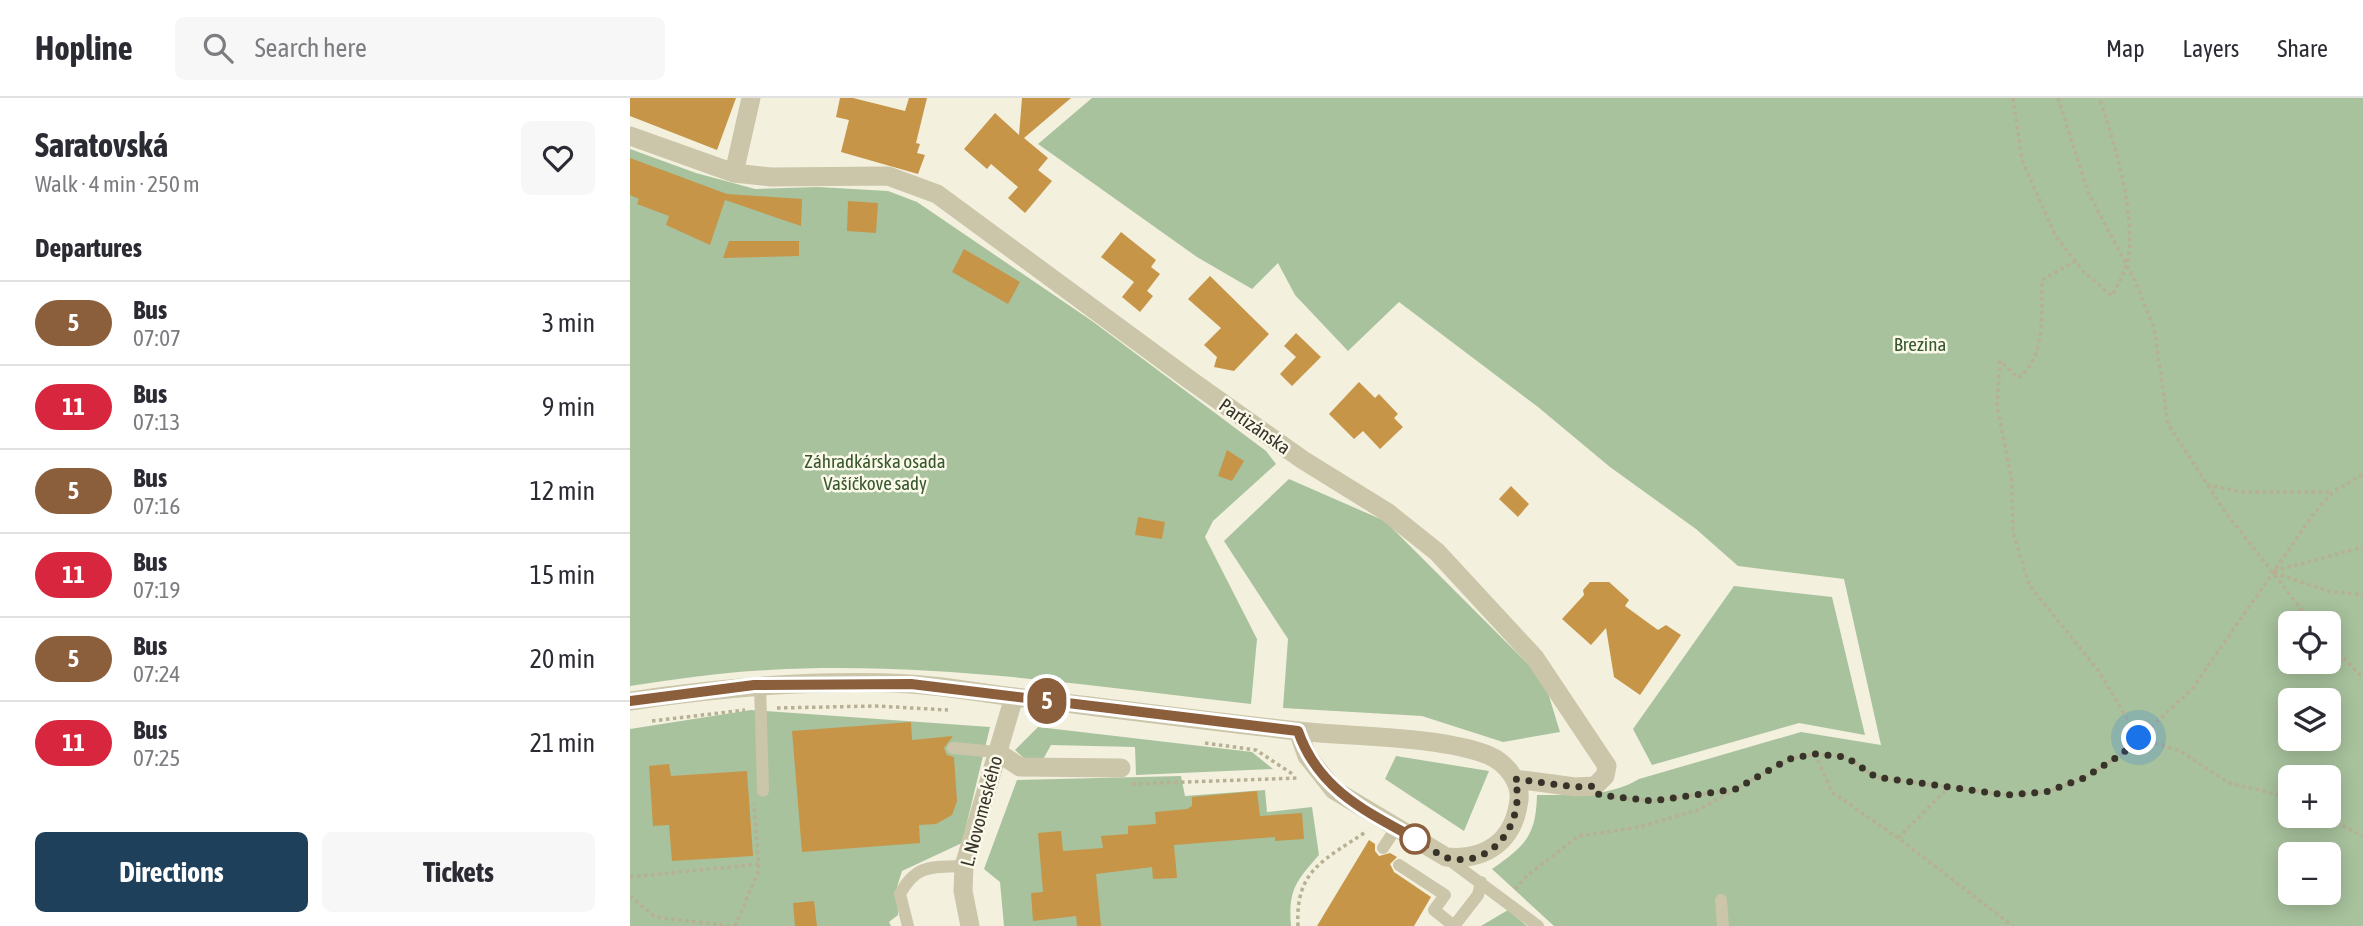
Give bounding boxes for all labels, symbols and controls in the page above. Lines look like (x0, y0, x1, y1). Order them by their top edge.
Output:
search box (175, 17, 665, 80)
text: Hopline (35, 29, 133, 67)
icon: search (199, 29, 237, 67)
text: Search here (255, 33, 367, 63)
text: Map (2106, 35, 2145, 62)
text: Layers (2183, 35, 2239, 62)
text: Share (2277, 35, 2328, 62)
button: heart (521, 121, 595, 195)
text: Saratovská (35, 126, 168, 164)
text: Walk · 4 min · 250 m (35, 171, 199, 197)
text: Departures (35, 233, 142, 263)
text: Bus (133, 295, 167, 325)
text: 3 min (542, 308, 595, 338)
text: 5 (68, 309, 79, 336)
text: 07:07 (133, 325, 181, 351)
park label: Brezina (1894, 333, 1946, 355)
text: Bus (133, 379, 167, 409)
text: 9 min (542, 392, 595, 422)
text: 11 (62, 393, 85, 420)
street label: Partizánska (1215, 394, 1295, 458)
text: 07:13 (133, 409, 180, 435)
park label: Záhradkárska osada Vašíčkove sady (804, 450, 946, 494)
text: Bus (133, 463, 167, 493)
text: 12 min (530, 476, 595, 506)
text: 5 (68, 477, 79, 504)
text: 07:16 (133, 493, 180, 519)
text: Bus (133, 547, 167, 577)
text: 15 min (530, 560, 595, 590)
text: 11 (62, 561, 85, 588)
text: 07:19 (133, 577, 180, 603)
map controls (2278, 611, 2341, 905)
button: locate (2278, 611, 2341, 674)
text: Bus (133, 631, 167, 661)
text: 20 min (530, 644, 595, 674)
text: 5 (68, 645, 79, 672)
text: 07:24 (133, 661, 180, 687)
line badge: 5 (1024, 678, 1070, 724)
text: 5 (1041, 687, 1053, 714)
button: layers (2278, 688, 2341, 751)
text: Bus (133, 715, 167, 745)
your location (2121, 720, 2156, 755)
text: 21 min (530, 728, 595, 758)
text: 11 (62, 729, 85, 756)
text: 07:25 (133, 745, 180, 771)
street label: L. Novomeského (956, 753, 1006, 869)
button: + (2278, 765, 2341, 828)
unlabelled marker (1400, 824, 1430, 854)
button: Directions (35, 832, 308, 912)
button: Tickets (322, 832, 595, 912)
button: − (2278, 842, 2341, 905)

